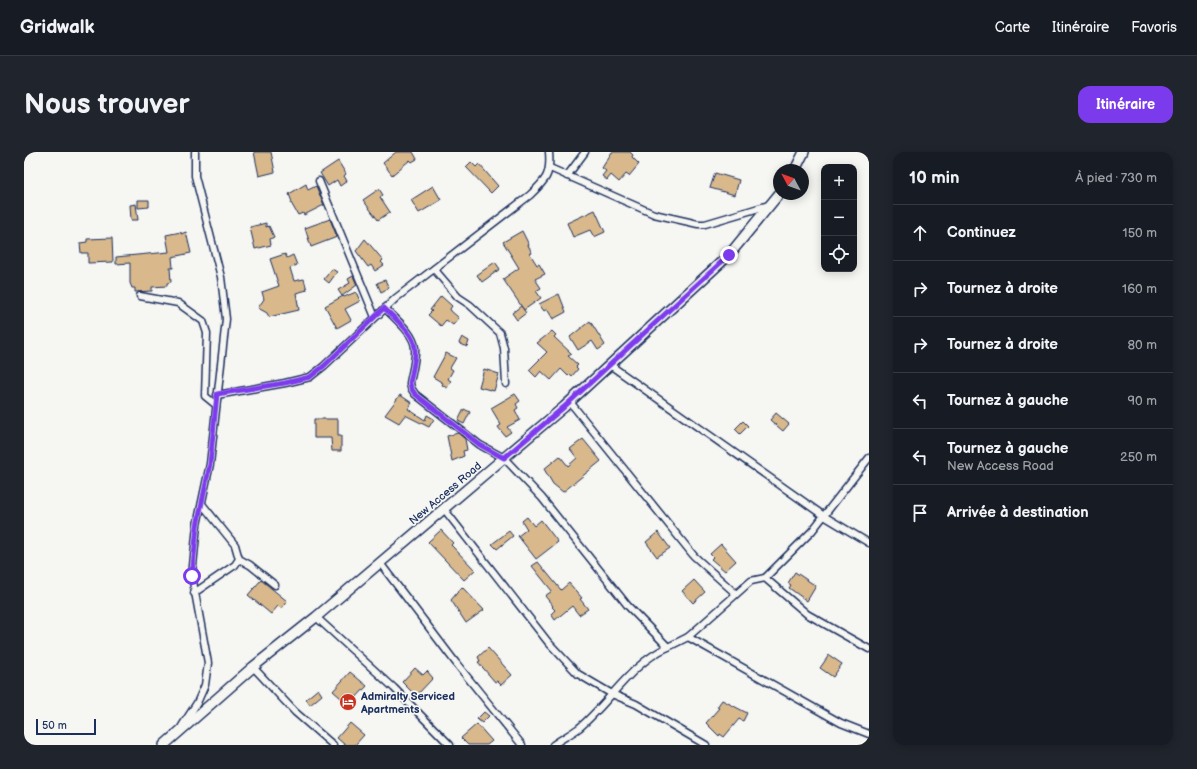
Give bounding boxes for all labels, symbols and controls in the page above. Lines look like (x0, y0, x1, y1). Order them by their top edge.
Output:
text: Gridwalk (20, 16, 95, 39)
text: Carte (995, 19, 1030, 36)
text: Itinéraire (1052, 19, 1109, 36)
text: Favoris (1131, 19, 1177, 36)
button: Itinéraire (1078, 86, 1173, 123)
text: Nous trouver (24, 88, 190, 121)
north arrow (773, 164, 809, 200)
map controls (821, 164, 857, 272)
button: + (821, 164, 857, 200)
text: 10 min (909, 168, 960, 188)
text: À pied · 730 m (1075, 170, 1157, 186)
button: − (821, 200, 857, 236)
icon: ahead (909, 222, 931, 244)
text: Continuez (947, 223, 1016, 242)
text: 150 m (1123, 225, 1157, 241)
button: locate (821, 236, 857, 272)
route end (720, 246, 738, 264)
icon: right (909, 278, 931, 300)
text: Tournez à droite (947, 279, 1058, 298)
text: 160 m (1122, 281, 1157, 297)
icon: right (909, 334, 931, 356)
text: Tournez à droite (947, 335, 1058, 354)
text: 80 m (1128, 337, 1157, 353)
icon: left (909, 390, 931, 412)
text: Tournez à gauche (947, 391, 1068, 410)
text: 90 m (1128, 393, 1157, 409)
text: Tournez à gauche (947, 439, 1068, 458)
icon: left (909, 446, 931, 468)
text: 250 m (1120, 449, 1157, 465)
text: New Access Road (947, 458, 1054, 474)
street label: New Access Road (407, 459, 484, 527)
icon: arrive (909, 502, 931, 524)
text: Arrivée à destination (947, 503, 1089, 522)
route start (183, 567, 201, 585)
place label: Admiralty Serviced Apartments (360, 690, 455, 716)
hotel icon: Admiralty Serviced Apartments (338, 692, 358, 712)
scale bar (36, 717, 96, 736)
text: 50 m (42, 719, 67, 732)

